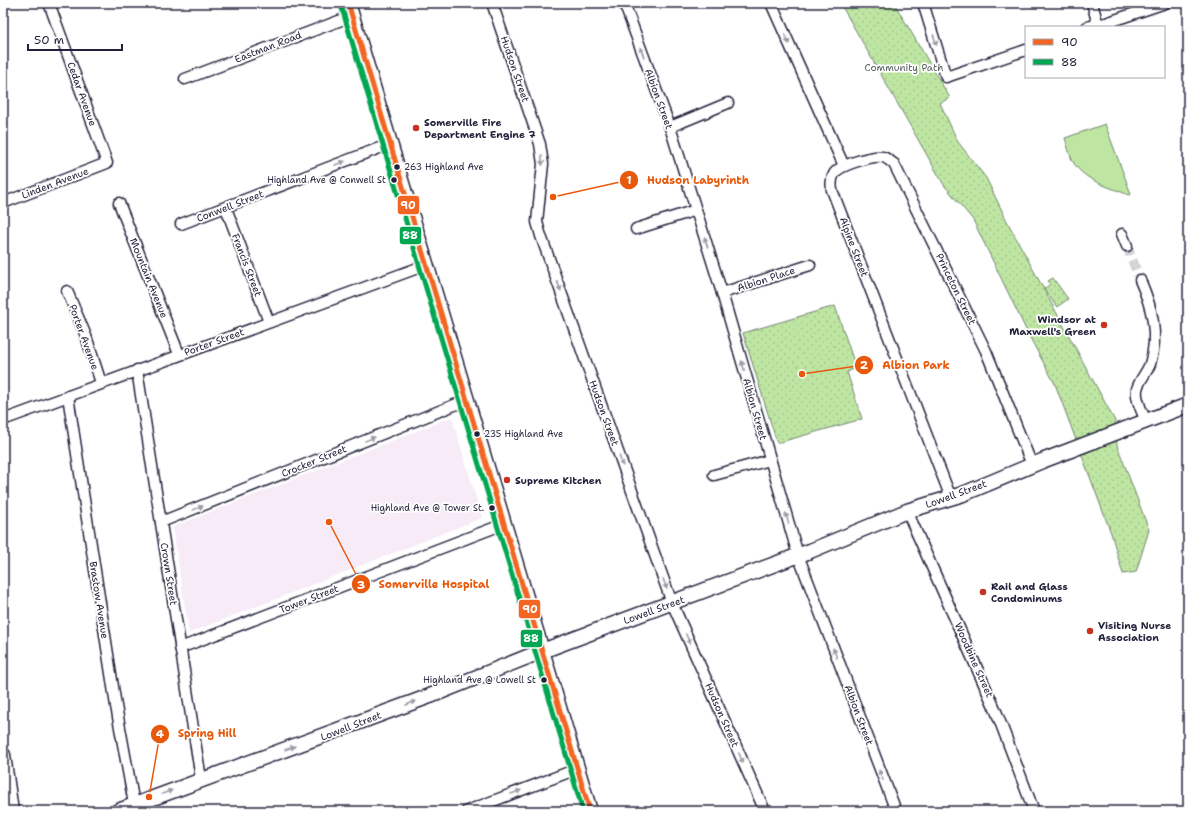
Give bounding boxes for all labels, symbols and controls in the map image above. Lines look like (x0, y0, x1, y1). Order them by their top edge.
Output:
scale bar (28, 26, 122, 52)
legend (1025, 26, 1165, 78)
street label: Eastman Road (233, 28, 304, 66)
text: 50 m (34, 32, 64, 48)
one-way arrow (784, 33, 790, 44)
street label: Hudson Street (498, 34, 532, 104)
text: 90 (1061, 34, 1078, 50)
one-way arrow (932, 35, 938, 47)
one-way arrow (639, 46, 645, 58)
text: 88 (1061, 54, 1078, 70)
street label: Cedar Avenue (64, 60, 100, 128)
park label: Community Path (865, 61, 943, 74)
street label: Albion Street (642, 67, 676, 131)
place label: Somerville Fire Department Engine 7 (424, 116, 535, 141)
marker: Somerville Fire Department Engine 7 (411, 123, 421, 133)
one-way arrow (538, 154, 545, 166)
one-way arrow (335, 160, 347, 166)
place label: 263 Highland Ave (404, 161, 484, 173)
marker: 263 Highland Ave (392, 162, 402, 172)
street label: Linden Avenue (20, 164, 91, 202)
callout: Hudson Labyrinth (619, 169, 757, 192)
text: 1 (626, 172, 632, 188)
text: Hudson Labyrinth (647, 173, 750, 188)
place label: Highland Ave @ Conwell St (267, 174, 386, 186)
marker: Highland Ave @ Conwell St (389, 175, 399, 185)
street label: Conwell Street (195, 187, 265, 225)
line badge: 90 (397, 195, 420, 215)
text: 90 (400, 198, 416, 213)
street label: Alpine Street (837, 215, 871, 279)
line badge: 88 (399, 226, 422, 245)
text: 88 (402, 228, 418, 243)
street label: Francis Street (229, 232, 265, 298)
one-way arrow (703, 235, 709, 247)
street label: Mountain Avenue (127, 236, 171, 320)
street label: Princeton Street (933, 251, 979, 327)
street label: Albion Place (736, 263, 797, 294)
one-way arrow (556, 280, 562, 292)
street label: Porter Avenue (66, 302, 102, 372)
place label: Windsor at Maxwell's Green (1009, 313, 1096, 338)
marker: Windsor at Maxwell's Green (1099, 320, 1109, 330)
street label: Porter Street (182, 325, 246, 359)
callout: Albion Park (854, 354, 957, 377)
text: 2 (860, 357, 869, 373)
text: Albion Park (882, 358, 950, 373)
one-way arrow (740, 360, 746, 372)
street label: Albion Street (740, 377, 770, 441)
street label: Hudson Street (586, 378, 622, 448)
place label: 235 Highland Ave (484, 428, 563, 440)
marker: 235 Highland Ave (472, 429, 482, 439)
one-way arrow (365, 435, 377, 441)
street label: Crocker Street (279, 442, 349, 480)
one-way arrow (619, 456, 625, 468)
place label: Supreme Kitchen (515, 474, 602, 487)
marker: Supreme Kitchen (502, 475, 512, 485)
street label: Lowell Street (924, 477, 988, 511)
place label: Highland Ave @ Tower St. (371, 502, 484, 514)
marker: Highland Ave @ Tower St. (487, 503, 497, 513)
one-way arrow (192, 505, 203, 511)
one-way arrow (784, 512, 790, 524)
street label: Crown Street (158, 542, 180, 606)
street label: Brastow Avenue (86, 560, 112, 640)
callout: Somerville Hospital (351, 573, 497, 596)
text: 3 (357, 577, 365, 593)
text: Somerville Hospital (379, 577, 490, 592)
one-way arrow (662, 578, 668, 590)
place label: Rail and Glass Condominums (991, 580, 1068, 605)
street label: Tower Street (277, 582, 341, 616)
marker: Rail and Glass Condominums (978, 587, 988, 597)
street label: Lowell Street (622, 593, 686, 627)
line badge: 90 (518, 599, 541, 619)
text: 90 (522, 602, 538, 617)
place label: Visiting Nurse Association (1098, 619, 1171, 644)
street label: Woodbine Street (952, 620, 996, 700)
marker: Visiting Nurse Association (1085, 626, 1095, 636)
line badge: 88 (520, 629, 543, 648)
text: 88 (523, 631, 539, 646)
one-way arrow (685, 633, 691, 644)
one-way arrow (832, 647, 838, 659)
place label: Highland Ave @ Lowell St (423, 674, 536, 686)
marker: Highland Ave @ Lowell St (539, 675, 549, 685)
street label: Hudson Street (702, 681, 742, 749)
street label: Albion Street (842, 683, 876, 747)
one-way arrow (406, 699, 418, 705)
street label: Lowell Street (319, 708, 383, 744)
callout: Spring Hill (150, 722, 244, 745)
text: 4 (156, 726, 165, 742)
text: Spring Hill (178, 726, 237, 741)
one-way arrow (284, 745, 296, 751)
one-way arrow (738, 752, 744, 763)
one-way arrow (878, 768, 884, 780)
one-way arrow (162, 788, 174, 794)
one-way arrow (511, 789, 523, 795)

